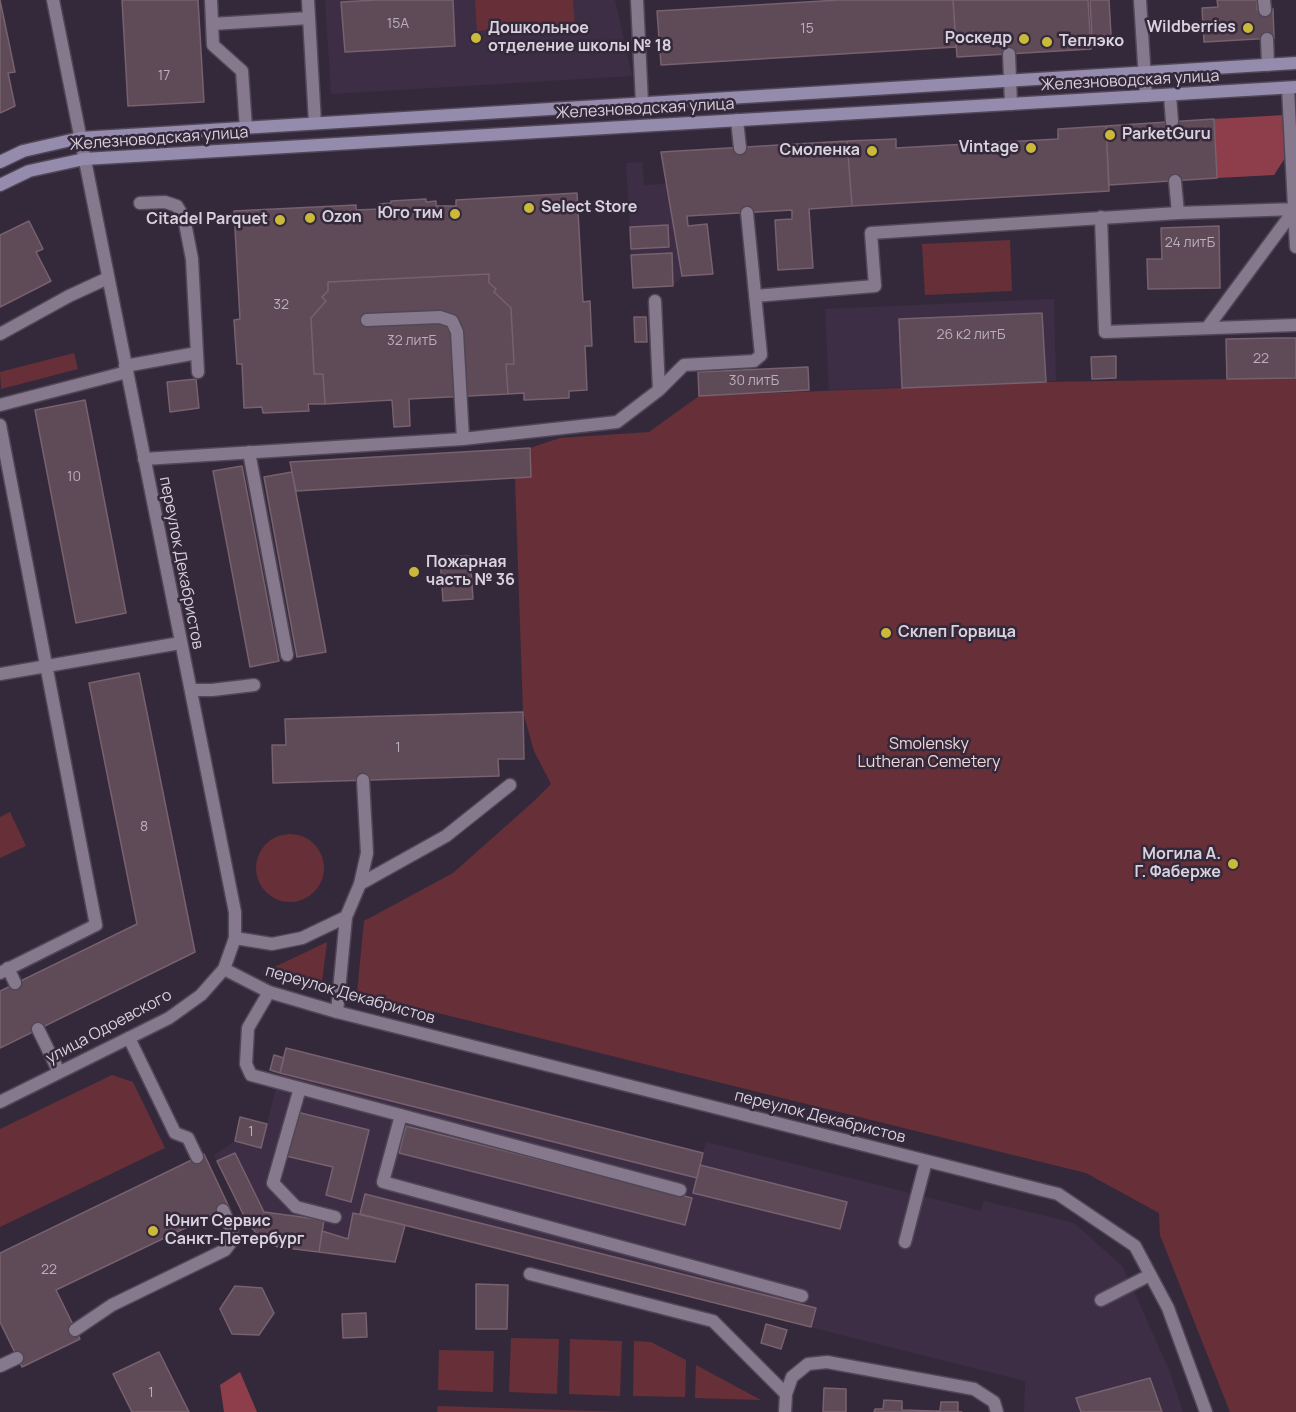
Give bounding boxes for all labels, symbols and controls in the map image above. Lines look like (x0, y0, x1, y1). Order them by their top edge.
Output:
house number: 15А (387, 16, 409, 32)
place label: Wildberries (1147, 18, 1236, 38)
place label: Дошкольное отделение школы № 18 (488, 19, 671, 57)
house number: 15 (800, 21, 814, 37)
marker: Wildberries (1241, 21, 1255, 35)
place label: Роскедр (945, 29, 1012, 49)
marker: Дошкольное отделение школы № 18 (469, 31, 483, 45)
marker: Роскедр (1017, 32, 1031, 46)
place label: Теплэко (1059, 32, 1124, 52)
marker: Теплэко (1040, 35, 1054, 49)
street label: Железноводская улица (1040, 67, 1220, 95)
house number: 17 (158, 68, 170, 84)
street label: Железноводская улица (555, 95, 735, 123)
street label: Железноводская улица (69, 123, 249, 155)
place label: ParketGuru (1122, 125, 1211, 145)
marker: ParketGuru (1103, 128, 1117, 142)
place label: Vintage (959, 138, 1019, 158)
place label: Смоленка (780, 141, 860, 161)
marker: Vintage (1024, 141, 1038, 155)
marker: Смоленка (865, 144, 879, 158)
place label: Select Store (541, 198, 637, 218)
marker: Select Store (522, 201, 536, 215)
place label: Юго тим (377, 204, 443, 224)
marker: Юго тим (448, 207, 462, 221)
place label: Ozon (322, 208, 362, 228)
place label: Citadel Parquet (146, 210, 268, 230)
marker: Ozon (303, 211, 317, 225)
marker: Citadel Parquet (273, 213, 287, 227)
house number: 24 литБ (1165, 235, 1215, 251)
house number: 32 (273, 297, 289, 313)
house number: 26 к2 литБ (937, 327, 1005, 343)
house number: 32 литБ (387, 333, 437, 349)
house number: 22 (1253, 351, 1269, 367)
house number: 30 литБ (729, 373, 779, 389)
house number: 10 (67, 469, 81, 485)
street label: переулок Декабристов (155, 475, 207, 651)
place label: Пожарная часть № 36 (426, 553, 515, 591)
marker: Пожарная часть № 36 (407, 565, 421, 579)
place label: Склеп Горвица (898, 623, 1016, 643)
marker: Склеп Горвица (879, 626, 893, 640)
park label: Smolensky Lutheran Cemetery (858, 735, 1000, 773)
house number: 1 (395, 740, 401, 756)
house number: 8 (140, 819, 148, 835)
place label: Могила А. Г. Фаберже (1134, 845, 1221, 883)
marker: Могила А. Г. Фаберже (1226, 857, 1240, 871)
street label: переулок Декабристов (263, 962, 437, 1028)
street label: улица Одоевского (43, 986, 175, 1068)
street label: переулок Декабристов (733, 1086, 907, 1148)
house number: 1 (248, 1124, 254, 1140)
place label: Юнит Сервис Санкт-Петербург (165, 1212, 305, 1250)
marker: Юнит Сервис Санкт-Петербург (146, 1224, 160, 1238)
house number: 22 (41, 1262, 57, 1278)
house number: 1 (148, 1385, 154, 1401)

